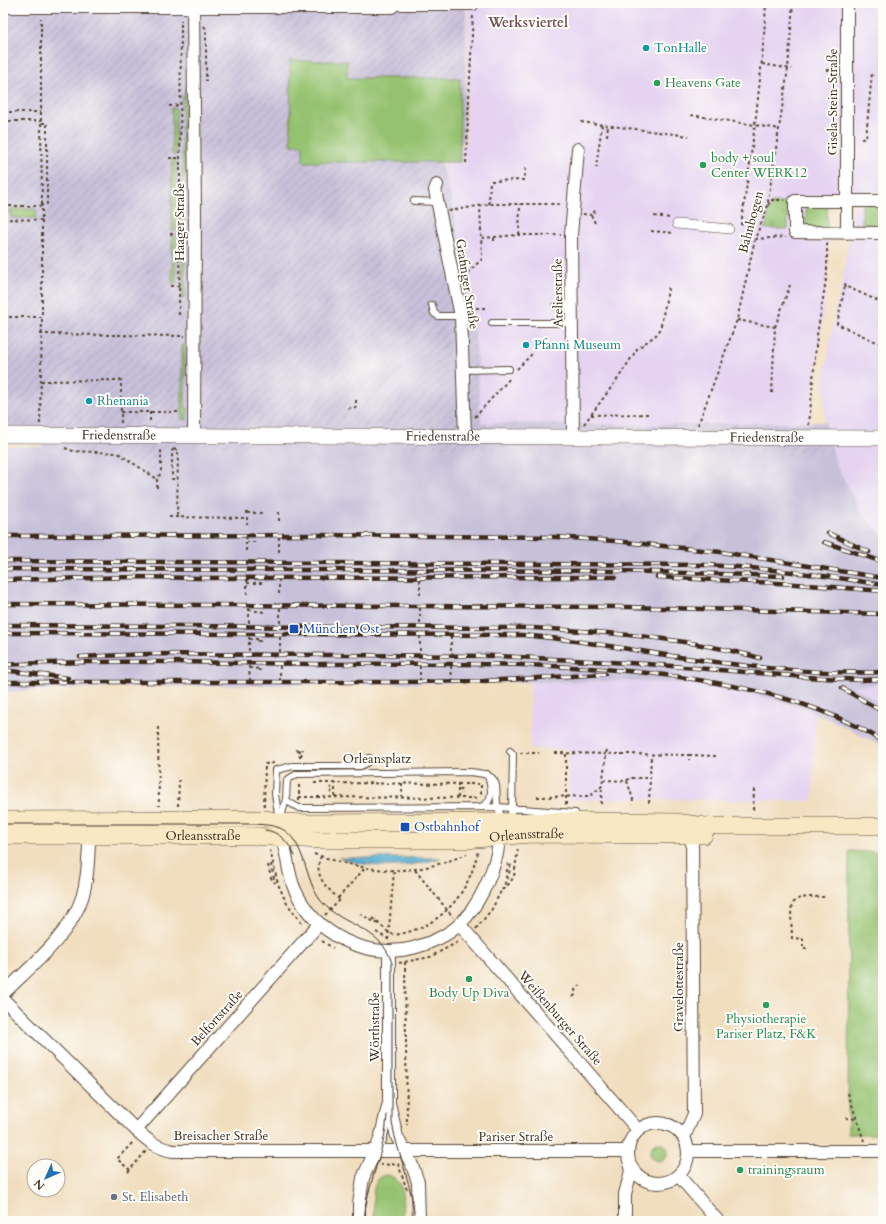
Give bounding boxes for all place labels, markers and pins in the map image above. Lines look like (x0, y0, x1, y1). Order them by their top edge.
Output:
place label: TonHalle (654, 39, 707, 57)
marker: TonHalle (641, 43, 651, 53)
place label: Heavens Gate (665, 74, 741, 92)
marker: Heavens Gate (652, 78, 662, 88)
place label: body + soul Center WERK12 (711, 149, 807, 182)
marker: body + soul Center WERK12 (698, 160, 708, 170)
place label: Pfanni Museum (534, 336, 621, 354)
marker: Pfanni Museum (521, 340, 531, 350)
place label: Rhenania (97, 392, 149, 410)
marker: Rhenania (84, 396, 94, 406)
place label: München Ost (303, 620, 379, 638)
marker: München Ost (288, 623, 300, 635)
place label: Ostbahnhof (414, 818, 481, 836)
marker: Ostbahnhof (399, 821, 411, 833)
marker: Body Up Diva (464, 974, 474, 984)
place label: Body Up Diva (429, 984, 510, 1002)
marker: Physiotherapie Pariser Platz, F&K (761, 1000, 771, 1010)
place label: Physiotherapie Pariser Platz, F&K (716, 1010, 816, 1043)
place label: trainingsraum (748, 1161, 825, 1179)
marker: trainingsraum (735, 1165, 745, 1175)
place label: St. Elisabeth (122, 1188, 189, 1206)
marker: St. Elisabeth (109, 1192, 119, 1202)

